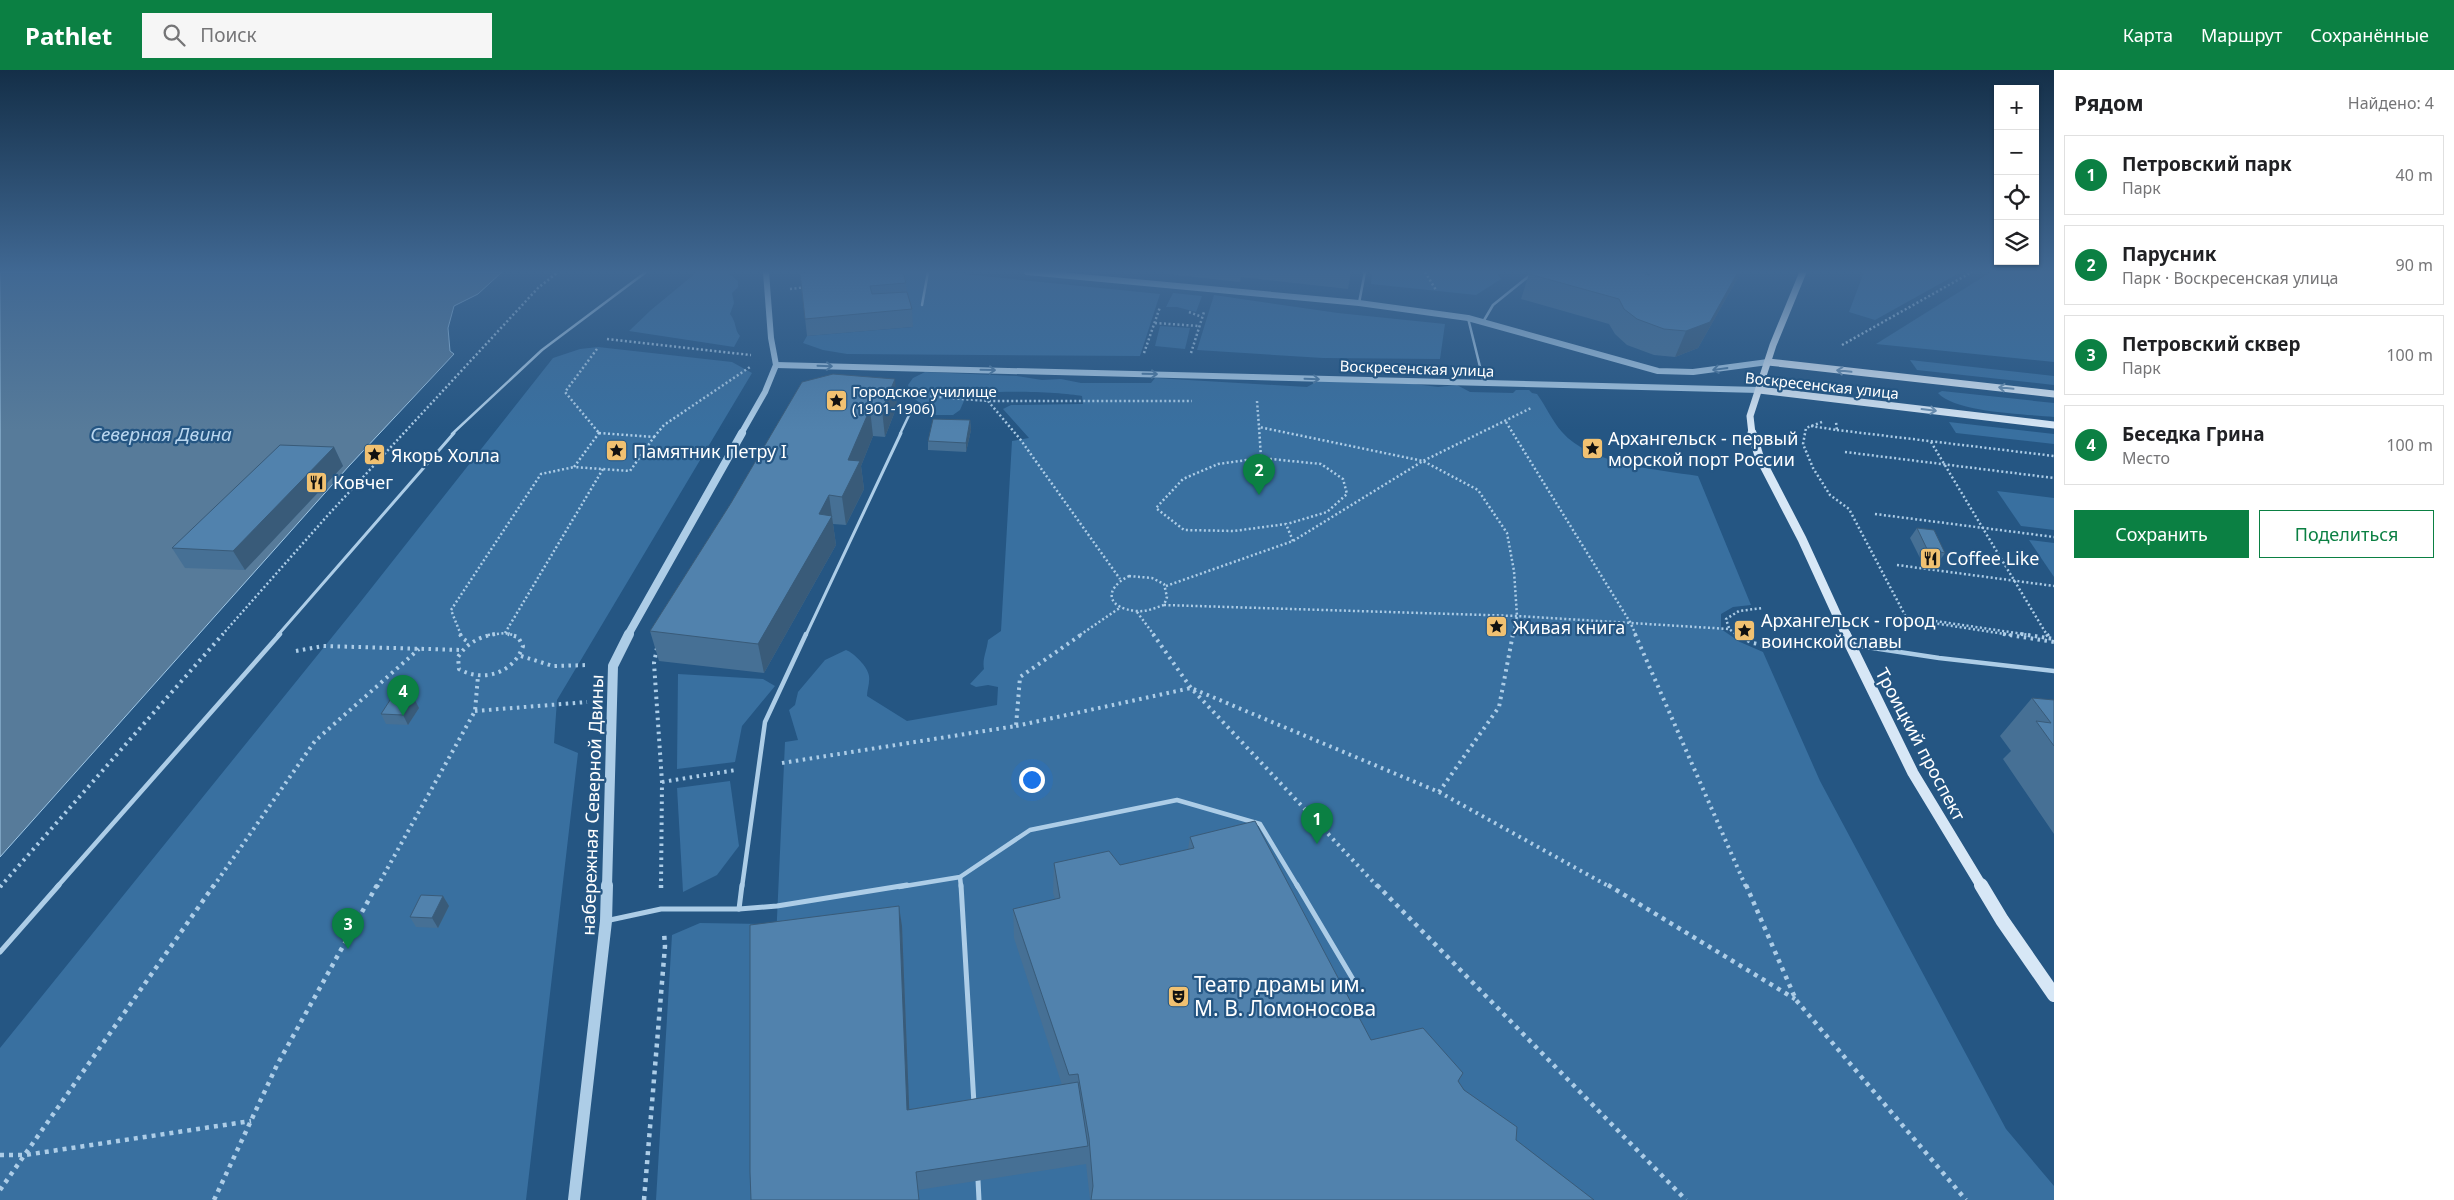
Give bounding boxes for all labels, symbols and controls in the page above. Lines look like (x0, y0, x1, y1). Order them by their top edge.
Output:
search box (142, 13, 492, 58)
text: Pathlet (25, 19, 112, 52)
icon: search (160, 21, 188, 49)
text: Поиск (200, 22, 257, 48)
text: Карта (2123, 23, 2173, 47)
text: Маршрут (2201, 23, 2282, 47)
text: Сохранённые (2310, 23, 2429, 47)
map controls (1994, 85, 2039, 265)
button: + (1994, 85, 2039, 130)
text: Рядом (2074, 89, 2144, 117)
text: Найдено: 4 (2348, 92, 2434, 114)
button: − (1994, 130, 2039, 175)
text: Петровский парк (2122, 151, 2292, 177)
text: 1 (2086, 164, 2096, 186)
text: 40 m (2396, 164, 2433, 186)
button: locate (1994, 175, 2039, 220)
text: Парк (2122, 177, 2161, 199)
button: layers (1994, 220, 2039, 265)
text: Парусник (2122, 241, 2217, 267)
text: 2 (2086, 254, 2096, 276)
text: 90 m (2396, 254, 2433, 276)
text: Парк · Воскресенская улица (2122, 267, 2338, 289)
text: Петровский сквер (2122, 331, 2301, 357)
text: 3 (2086, 344, 2096, 366)
text: 100 m (2386, 344, 2433, 366)
street label: Воскресенская улица (1339, 355, 1495, 381)
text: Парк (2122, 357, 2161, 379)
one-way arrow (816, 361, 833, 371)
one-way arrow (1712, 364, 1728, 374)
one-way arrow (979, 366, 995, 375)
one-way arrow (1836, 366, 1852, 376)
street label: Воскресенская улица (1744, 367, 1900, 403)
one-way arrow (1142, 370, 1158, 379)
one-way arrow (1304, 374, 1320, 383)
place label: Городское училище (1901-1906) (852, 381, 997, 418)
one-way arrow (1998, 383, 2014, 393)
place icon: Городское училище (1901-1906) (824, 388, 848, 412)
one-way arrow (1921, 405, 1937, 415)
water label: Северная Двина (90, 421, 232, 447)
text: Беседка Грина (2122, 421, 2265, 447)
place label: Архангельск - первый морской порт России (1608, 426, 1798, 471)
text: 4 (2086, 434, 2096, 456)
text: 100 m (2386, 434, 2433, 456)
place icon: Архангельск - первый морской порт России (1580, 436, 1604, 460)
place icon: Памятник Петру I (605, 439, 629, 463)
place label: Памятник Петру I (633, 439, 787, 463)
place icon: Якорь Холла (363, 443, 387, 467)
place label: Якорь Холла (391, 443, 500, 467)
text: Место (2122, 447, 2170, 469)
pin: 2 (1243, 454, 1275, 495)
restaurant icon: Ковчег (305, 470, 329, 494)
place label: Ковчег (333, 470, 393, 494)
button: Сохранить (2074, 510, 2249, 558)
button: Поделиться (2259, 510, 2434, 558)
restaurant icon: Coffee Like (1918, 546, 1942, 570)
place label: Coffee Like (1946, 546, 2039, 570)
place label: Архангельск - город воинской славы (1761, 608, 1935, 653)
place icon: Живая книга (1485, 615, 1509, 639)
place label: Живая книга (1513, 615, 1625, 639)
place icon: Архангельск - город воинской славы (1733, 618, 1757, 642)
street label: Троицкий проспект (1870, 663, 1972, 825)
street label: набережная Северной Двины (575, 674, 609, 936)
pin: 4 (387, 675, 419, 716)
your location (1019, 767, 1045, 793)
pin: 1 (1301, 803, 1333, 844)
pin: 3 (332, 908, 364, 949)
place label: Театр драмы им. М. В. Ломоносова (1194, 970, 1376, 1022)
theatre icon: Театр драмы им. М. В. Ломоносова (1166, 984, 1190, 1008)

